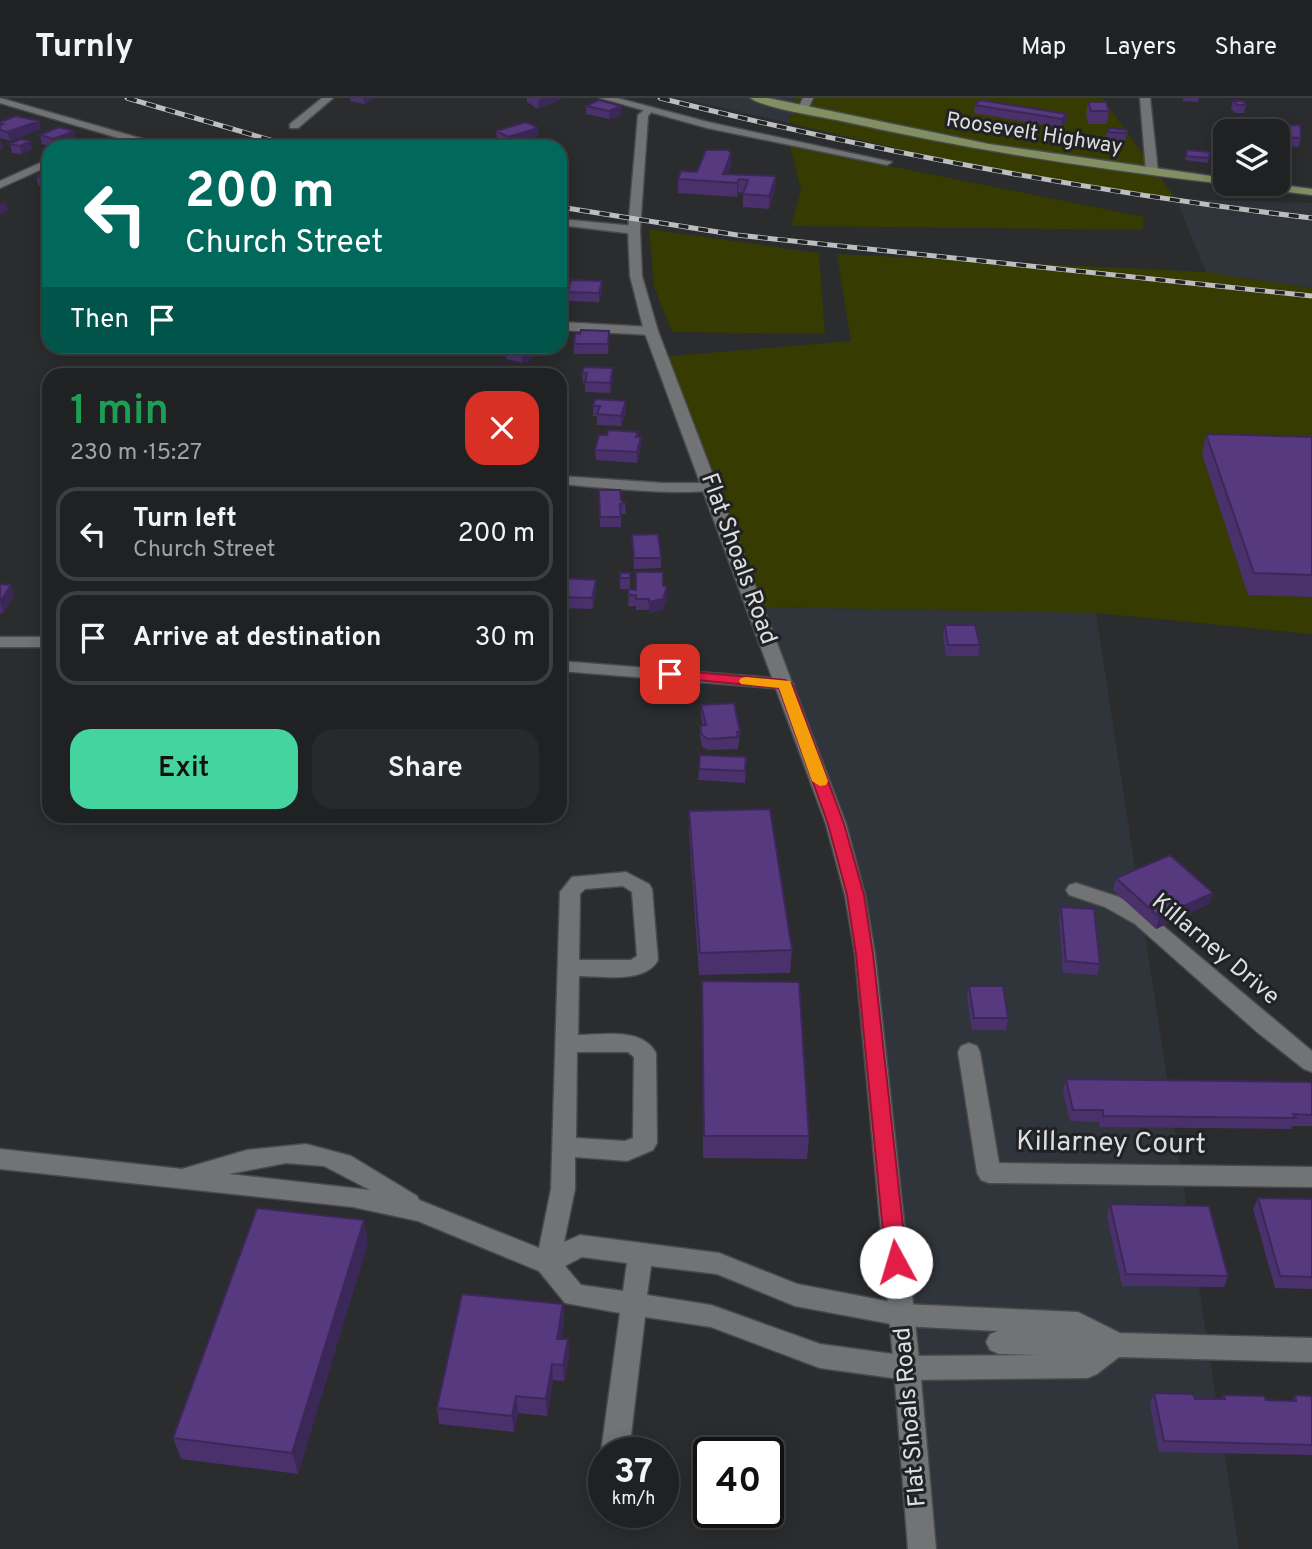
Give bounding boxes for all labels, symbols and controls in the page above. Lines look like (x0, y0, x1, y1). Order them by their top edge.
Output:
text: Turnly (35, 27, 133, 69)
text: Map (1021, 33, 1066, 63)
text: Layers (1104, 33, 1176, 63)
text: Share (1214, 33, 1277, 63)
street label: Roosevelt Highway (944, 107, 1124, 161)
map controls (1213, 119, 1290, 196)
button: layers (1213, 119, 1290, 196)
text: 200 m (185, 163, 335, 225)
icon: left (70, 168, 161, 259)
text: Church Street (185, 224, 383, 264)
icon: arrive (143, 301, 181, 339)
text: Then (70, 304, 129, 337)
text: 1 min (70, 386, 169, 439)
button: close (465, 391, 539, 465)
text: 230 m · 15:27 (70, 439, 202, 468)
street label: Flat Shoals Road (693, 469, 783, 649)
text: Turn left (133, 503, 237, 536)
icon: left (74, 515, 112, 553)
text: 200 m (458, 518, 535, 551)
text: Church Street (133, 536, 275, 565)
icon: arrive (74, 619, 112, 657)
text: Arrive at destination (133, 622, 381, 655)
text: 30 m (475, 622, 535, 655)
pin (640, 644, 700, 704)
icon: arrive (651, 655, 689, 693)
button: Exit (70, 729, 298, 809)
button: Share (312, 729, 539, 809)
street label: Killarney Drive (1145, 888, 1285, 1012)
street label: Killarney Court (1016, 1124, 1206, 1164)
position arrow (859, 1225, 933, 1299)
street label: Flat Shoals Road (888, 1326, 934, 1508)
speed limit sign: 40 (693, 1437, 784, 1528)
text: 37 (614, 1451, 653, 1495)
text: km/h (612, 1488, 655, 1511)

